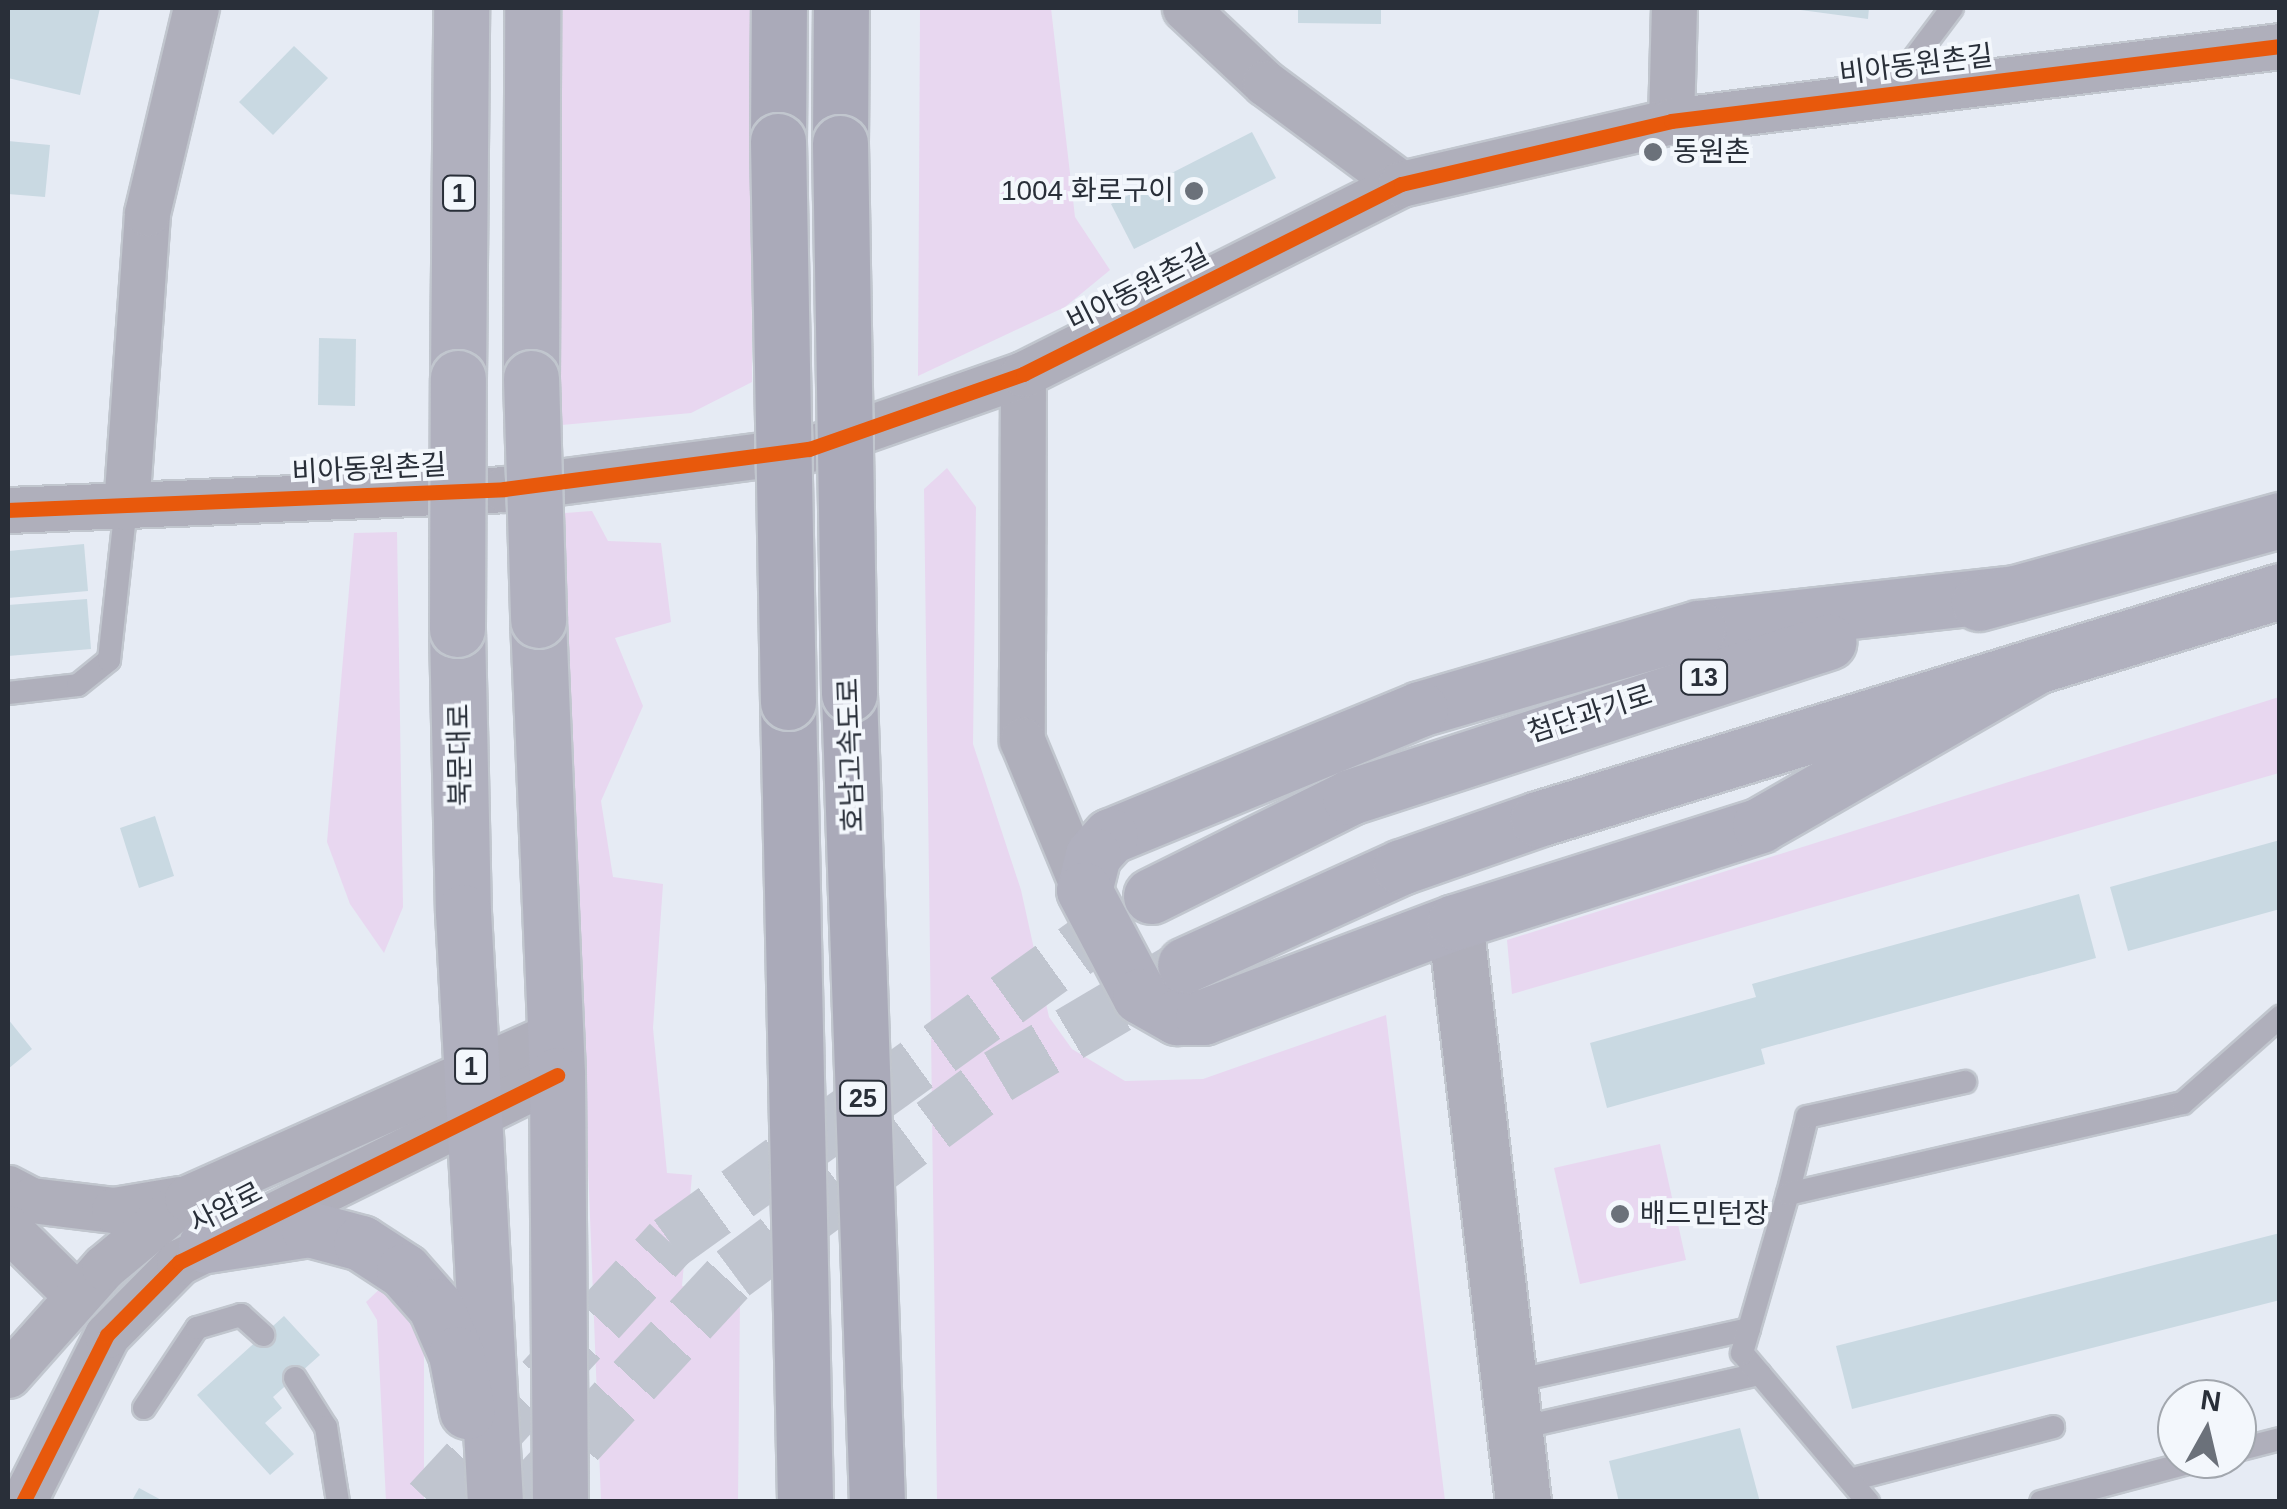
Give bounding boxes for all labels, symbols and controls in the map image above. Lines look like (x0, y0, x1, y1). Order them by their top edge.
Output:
street label: 비아동원촌길 (1837, 39, 1995, 91)
place label: 동원촌 (1673, 135, 1750, 169)
marker: 동원촌 (1642, 141, 1664, 163)
road number: 1 (442, 173, 476, 213)
place label: 1004 화로구이 (1001, 174, 1174, 208)
marker: 1004 화로구이 (1183, 180, 1205, 202)
street label: 비아동원촌길 (1062, 238, 1214, 338)
street label: 비아동원촌길 (291, 448, 447, 490)
road number: 13 (1679, 657, 1729, 697)
street label: 호남고속도로 (832, 677, 870, 833)
street label: 첨단과기로 (1524, 678, 1656, 750)
street label: 북문대로 (442, 703, 478, 807)
road number: 1 (454, 1046, 488, 1086)
road number: 25 (838, 1078, 888, 1118)
street label: 사암로 (184, 1175, 268, 1241)
place label: 배드민턴장 (1640, 1197, 1769, 1231)
marker: 배드민턴장 (1609, 1203, 1631, 1225)
north arrow (2157, 1379, 2257, 1479)
text: N (2199, 1384, 2223, 1418)

